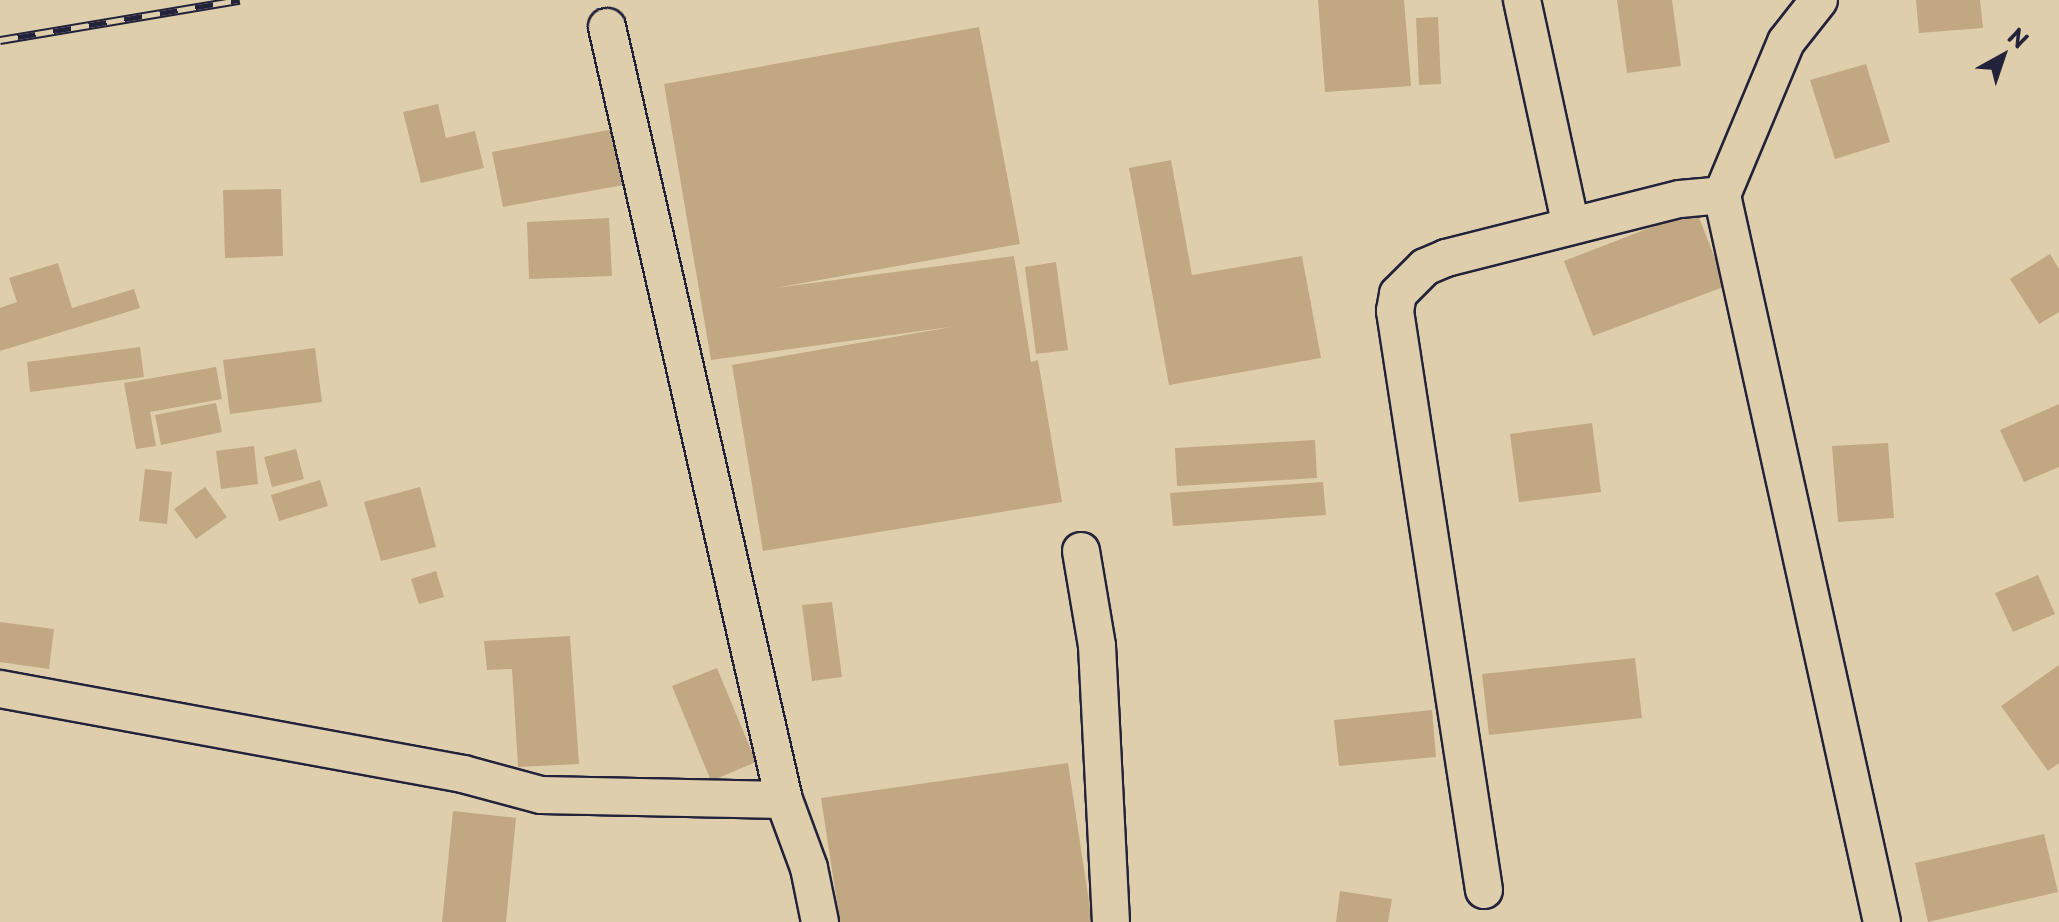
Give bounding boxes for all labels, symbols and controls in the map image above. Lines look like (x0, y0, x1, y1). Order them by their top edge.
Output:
north arrow (1963, 16, 2043, 96)
text: N (2001, 19, 2036, 55)

